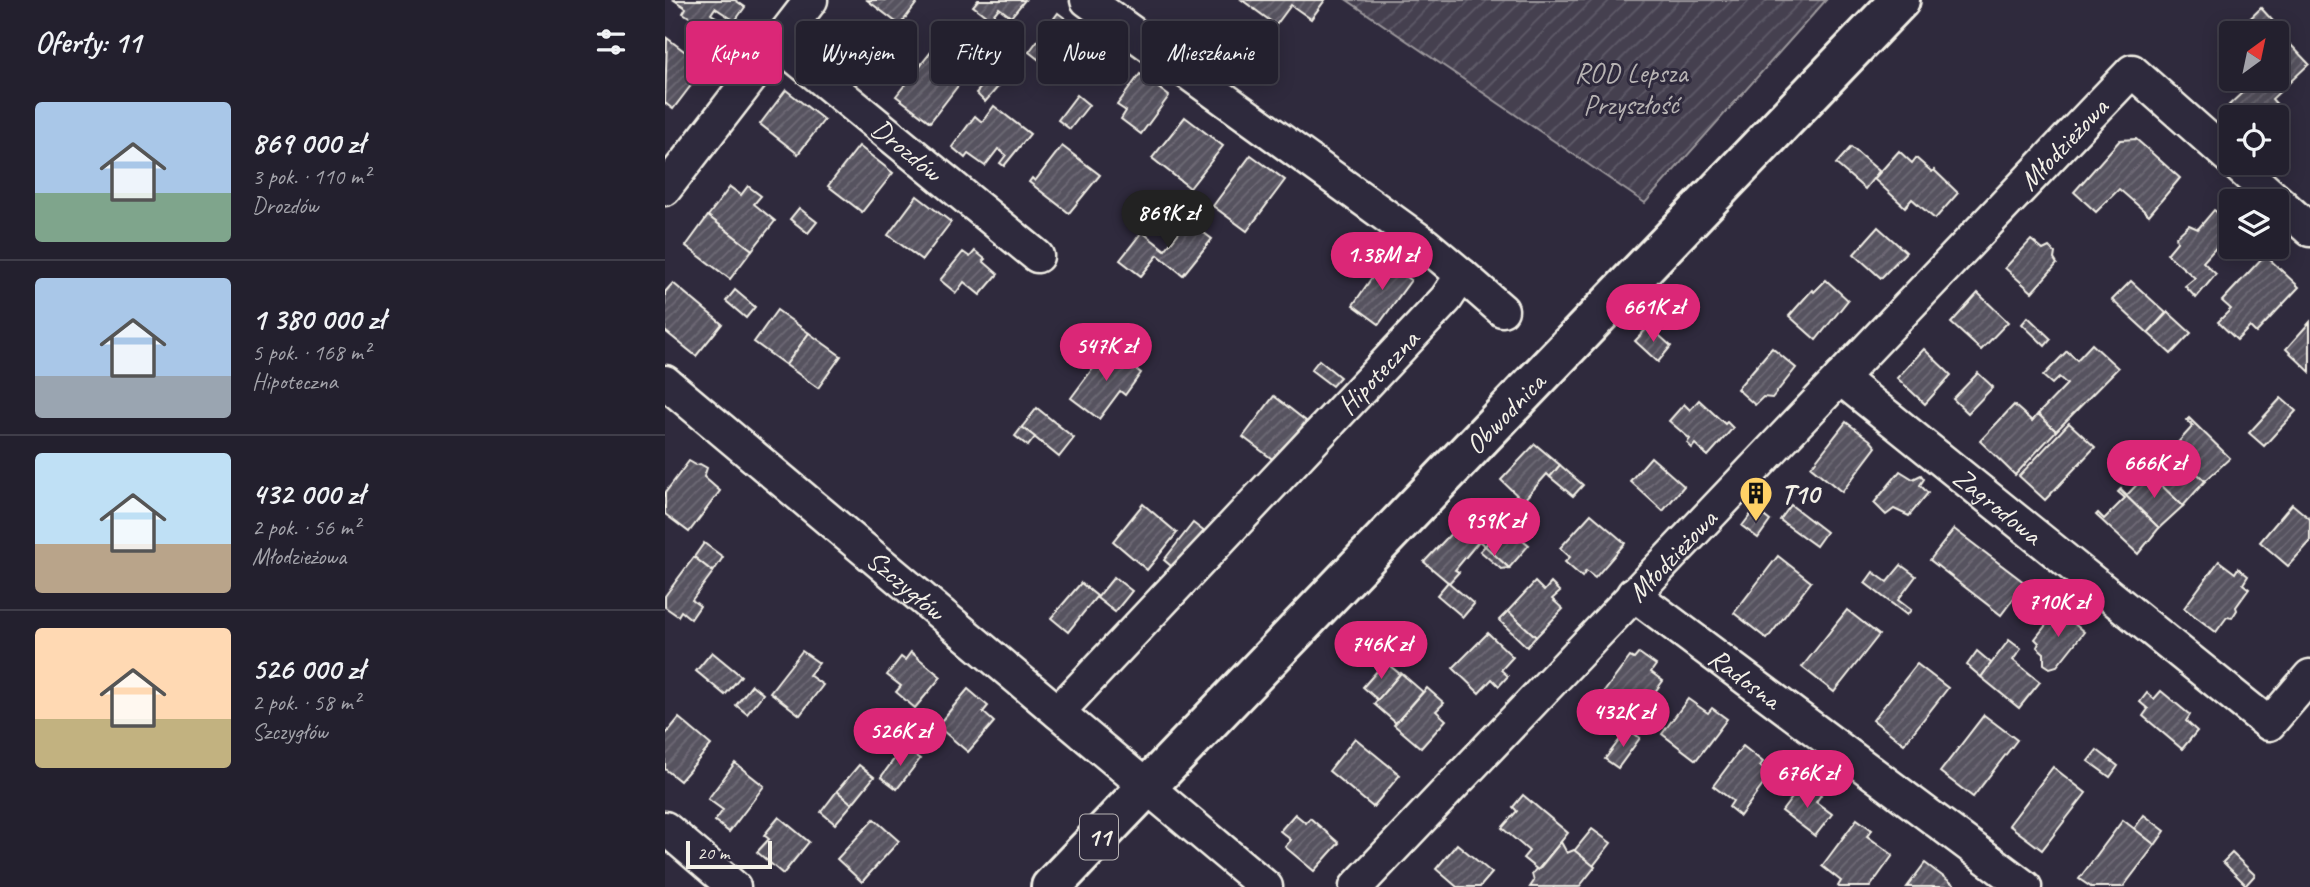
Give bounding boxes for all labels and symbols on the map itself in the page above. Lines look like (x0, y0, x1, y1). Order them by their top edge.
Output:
north arrow (2219, 21, 2289, 91)
park label: ROD Lepsza Przyszłość (1575, 55, 1689, 122)
street label: Młodzieżowa (2011, 89, 2117, 197)
street label: Drozdów (865, 111, 951, 191)
pin: 869K zł (1103, 190, 1233, 250)
pin: 1.38M zł (1310, 232, 1454, 292)
pin: 661K zł (1588, 284, 1718, 344)
street label: Hipoteczna (1330, 321, 1428, 422)
pin: 547K zł (1041, 324, 1171, 383)
street label: Obwodnica (1458, 363, 1554, 462)
pin: 666K zł (2089, 440, 2219, 500)
street label: Zagrodowa (1946, 460, 2050, 553)
building icon: T10 (1737, 474, 1775, 523)
place label: T10 (1781, 476, 1822, 511)
pin: 959K zł (1429, 498, 1559, 558)
street label: Młodzieżowa (1620, 501, 1725, 609)
street label: Szczygłów (859, 542, 954, 630)
pin: 710K zł (1993, 580, 2123, 639)
pin: 746K zł (1316, 622, 1446, 681)
street label: Radosna (1702, 640, 1790, 718)
pin: 432K zł (1558, 690, 1688, 749)
pin: 526K zł (835, 708, 965, 768)
pin: 676K zł (1742, 750, 1872, 810)
road number: 11 (1080, 814, 1118, 860)
scale bar (686, 838, 772, 870)

